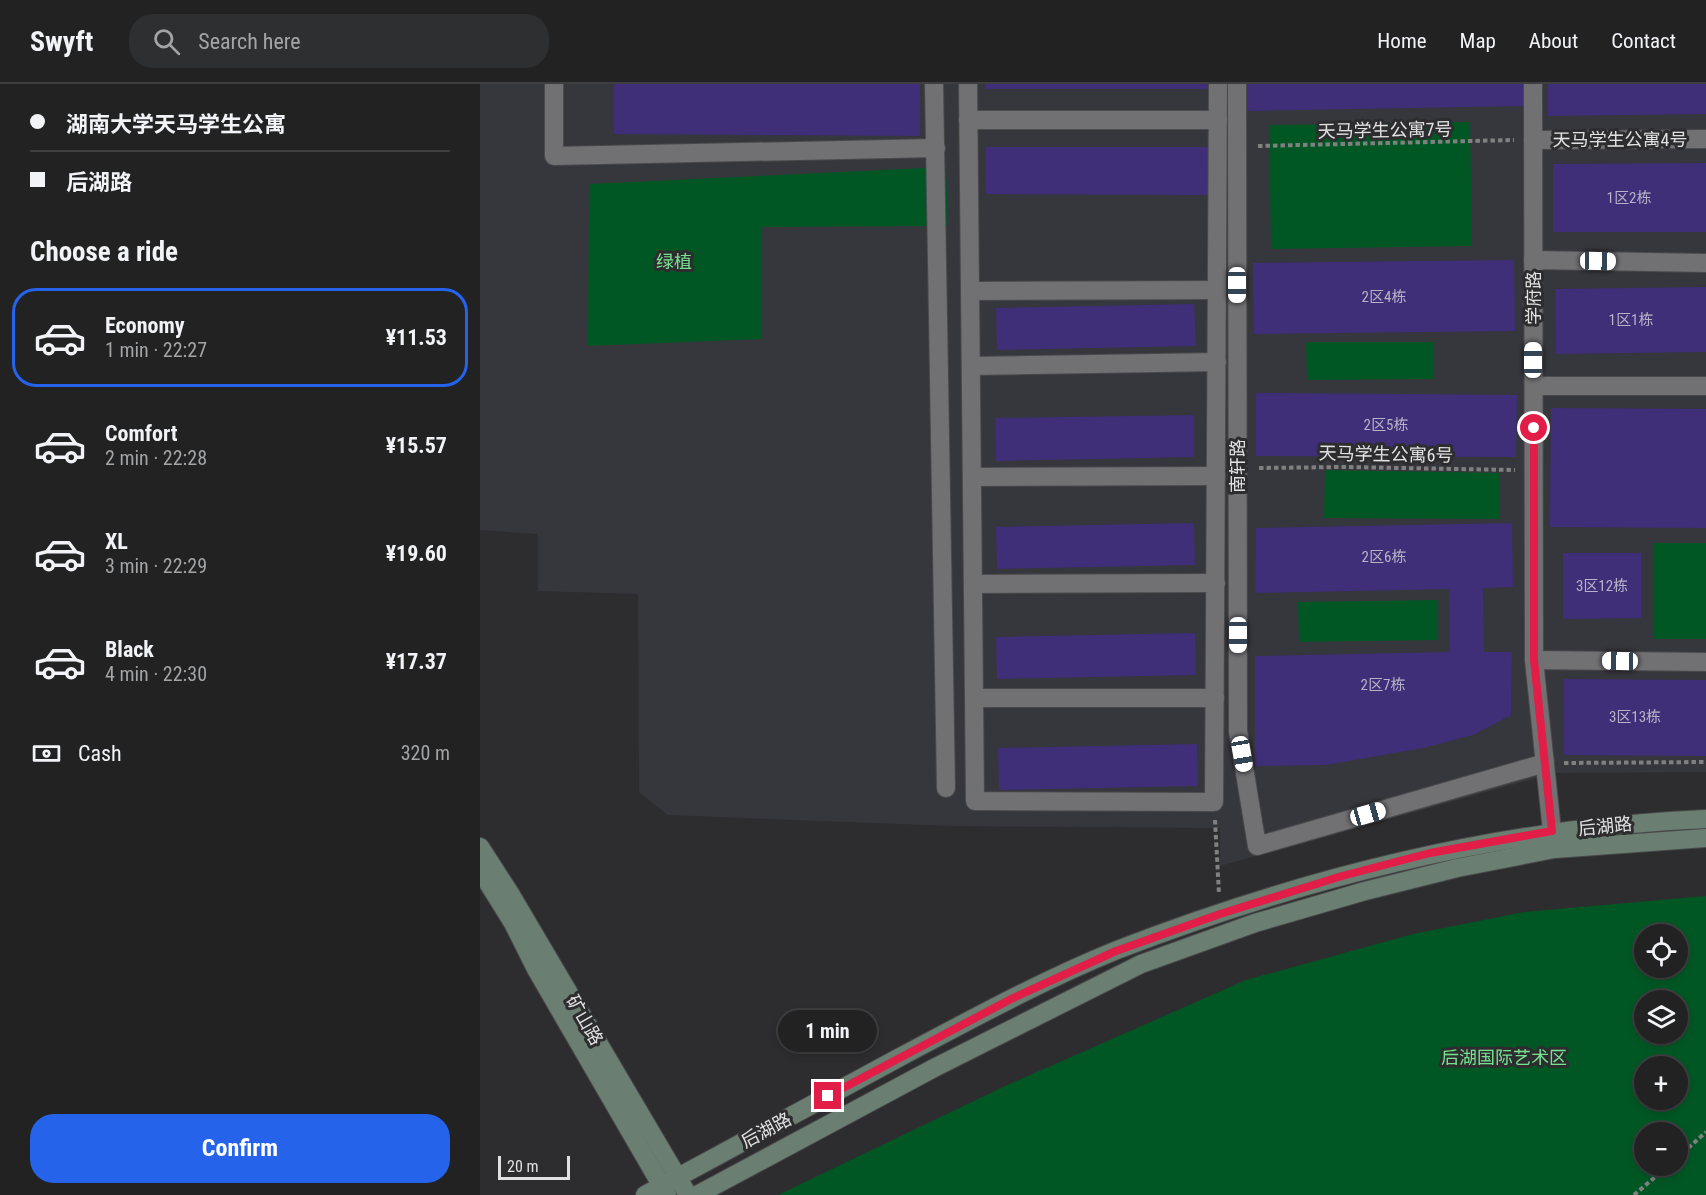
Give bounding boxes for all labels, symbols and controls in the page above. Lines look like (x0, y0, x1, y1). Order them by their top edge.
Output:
search box (129, 14, 549, 68)
text: Swyft (30, 25, 93, 58)
icon: search (150, 25, 183, 58)
text: Search here (198, 29, 301, 54)
text: Home (1377, 29, 1427, 53)
text: Map (1460, 29, 1496, 53)
text: About (1529, 29, 1578, 53)
text: Contact (1611, 29, 1676, 53)
text: 湖南大学天马学生公寓 (66, 112, 286, 137)
street label: 天马学生公寓7号 (1317, 118, 1453, 142)
street label: 天马学生公寓4号 (1553, 129, 1687, 150)
text: 后湖路 (66, 170, 132, 195)
house number: 1区2栋 (1607, 189, 1651, 207)
text: Choose a ride (30, 236, 178, 268)
park label: 绿植 (656, 251, 692, 272)
car (1580, 252, 1616, 270)
car (1228, 267, 1246, 303)
street label: 学府路 (1523, 271, 1544, 325)
house number: 2区4栋 (1362, 288, 1406, 306)
icon: car (33, 311, 87, 365)
house number: 1区1栋 (1609, 311, 1653, 329)
text: Economy (105, 313, 185, 338)
text: ¥11.53 (386, 325, 447, 350)
text: 1 min · 22:27 (105, 338, 207, 362)
car (1524, 342, 1542, 378)
route start (1520, 414, 1547, 441)
house number: 2区5栋 (1364, 416, 1408, 434)
icon: car (33, 419, 87, 473)
text: Comfort (105, 421, 178, 446)
text: ¥15.57 (386, 433, 447, 458)
street label: 南轩路 (1227, 439, 1248, 493)
street label: 天马学生公寓6号 (1318, 442, 1454, 466)
text: 2 min · 22:28 (105, 446, 207, 470)
icon: car (33, 527, 87, 581)
text: XL (105, 529, 128, 554)
text: ¥19.60 (386, 541, 447, 566)
house number: 2区6栋 (1362, 548, 1406, 566)
text: 3 min · 22:29 (105, 554, 207, 578)
house number: 3区12栋 (1576, 577, 1628, 595)
car (1229, 617, 1247, 653)
icon: car (33, 635, 87, 689)
text: Black (105, 637, 154, 662)
text: ¥17.37 (386, 649, 447, 674)
car (1602, 652, 1638, 670)
text: 4 min · 22:30 (105, 662, 207, 686)
house number: 2区7栋 (1361, 676, 1405, 694)
house number: 3区13栋 (1609, 708, 1661, 726)
car (1230, 735, 1254, 773)
icon: cash (30, 737, 63, 770)
text: Cash (78, 741, 122, 766)
text: 320 m (401, 741, 450, 765)
car (1348, 800, 1388, 828)
street label: 后湖路 (1577, 813, 1633, 839)
map controls (1634, 924, 1688, 1176)
button: locate (1634, 924, 1688, 978)
button: layers (1634, 990, 1688, 1044)
street label: 矿山路 (562, 991, 608, 1049)
callout: 1 min (778, 1009, 878, 1051)
text: 1 min (805, 1019, 850, 1043)
park label: 后湖国际艺术区 (1441, 1047, 1567, 1068)
button: + (1634, 1056, 1688, 1110)
route end (814, 1082, 841, 1109)
street label: 后湖路 (737, 1108, 795, 1152)
button: Confirm (30, 1114, 450, 1183)
button: − (1634, 1122, 1688, 1176)
scale bar (498, 1153, 570, 1180)
text: 20 m (507, 1157, 539, 1176)

